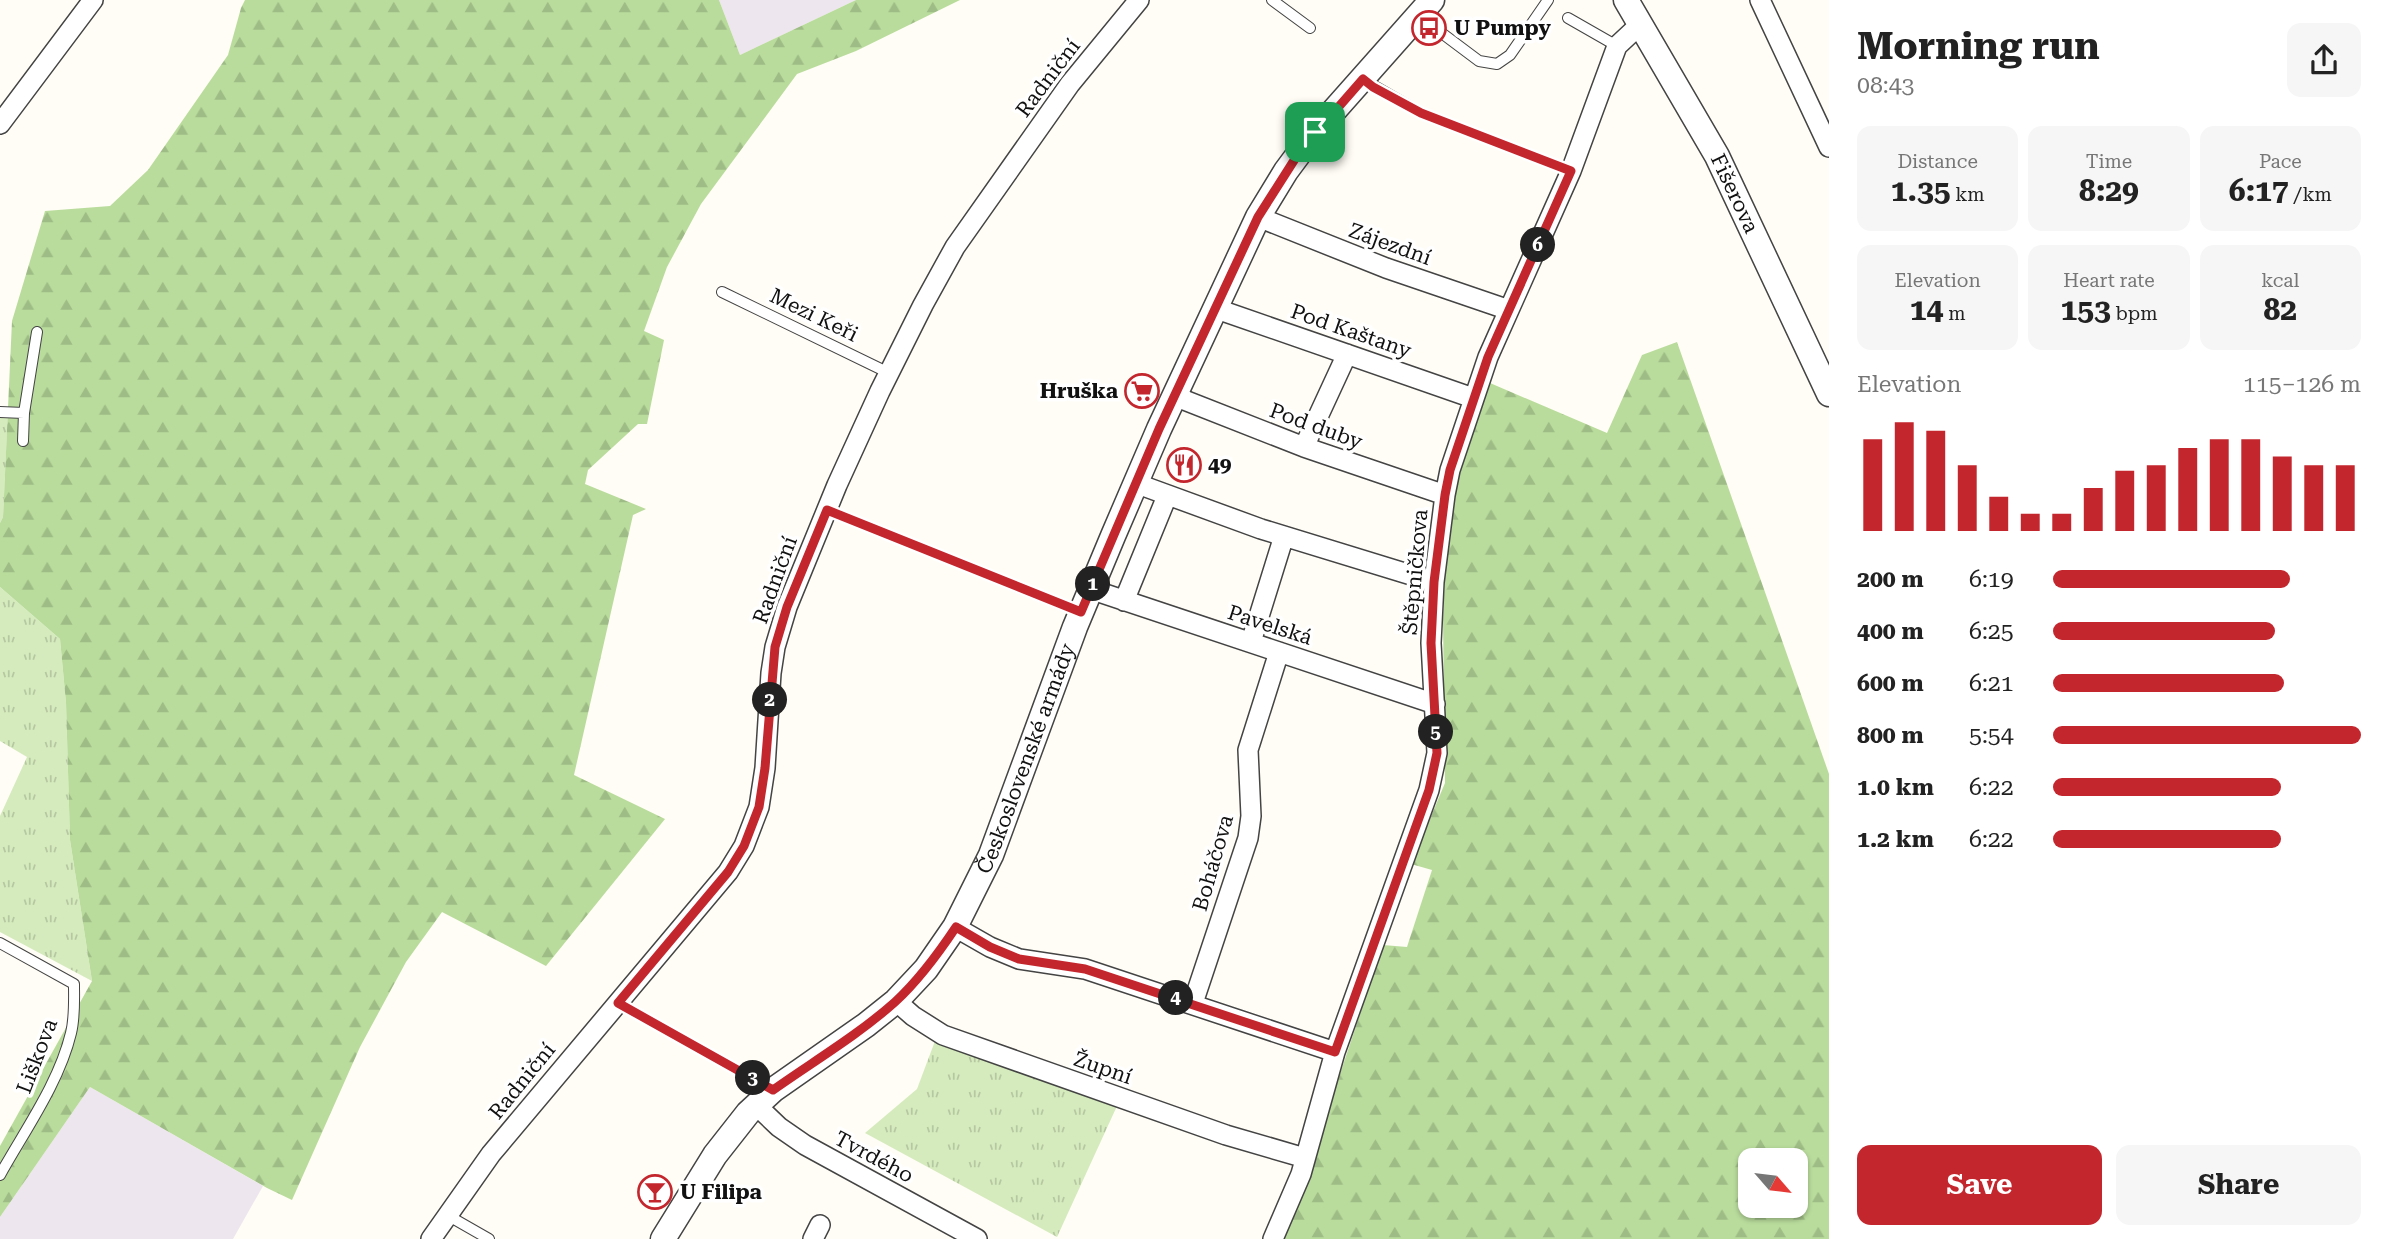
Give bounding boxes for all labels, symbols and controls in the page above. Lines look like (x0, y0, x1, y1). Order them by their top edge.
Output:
bus stop icon: U Pumpy (1410, 9, 1448, 47)
place label: U Pumpy (1454, 16, 1551, 40)
button: share (2287, 23, 2361, 97)
text: Morning run (1857, 24, 2100, 68)
street label: Radniční (1011, 34, 1085, 122)
text: 08:43 (1857, 72, 1914, 99)
pin (1285, 102, 1345, 162)
icon: arrive (1296, 113, 1334, 151)
street label: Fišerova (1706, 150, 1764, 238)
text: Distance (1897, 150, 1978, 173)
text: Time (2086, 150, 2132, 173)
text: Pace (2259, 150, 2302, 173)
text: 1.35 (1891, 173, 1950, 208)
text: 8:29 (2079, 173, 2139, 208)
text: 6:17 (2229, 173, 2289, 208)
text: km (1950, 183, 1985, 206)
text: /km (2289, 183, 2332, 206)
street label: Zájezdní (1346, 218, 1435, 270)
pin: 6 (1520, 228, 1556, 262)
text: 6 (1532, 233, 1543, 256)
text: Elevation (1895, 269, 1981, 292)
text: Heart rate (2063, 269, 2155, 292)
text: kcal (2261, 269, 2299, 292)
street label: Mezi Keři (766, 283, 862, 347)
text: 14 (1910, 292, 1943, 327)
text: 153 (2060, 292, 2111, 327)
text: 82 (2264, 292, 2297, 327)
street label: Pod Kaštany (1288, 299, 1415, 363)
text: m (1943, 302, 1966, 325)
text: bpm (2111, 302, 2158, 325)
text: Elevation (1857, 371, 1961, 398)
text: 115–126 m (2243, 371, 2361, 398)
supermarket icon: Hruška (1123, 372, 1161, 410)
place label: Hruška (1040, 379, 1119, 403)
street label: Pod duby (1266, 398, 1366, 454)
restaurant icon: 49 (1165, 446, 1203, 484)
place label: 49 (1208, 453, 1232, 477)
street label: Štěpničkova (1397, 507, 1433, 636)
street label: Radniční (748, 533, 802, 627)
pin: 1 (1076, 566, 1110, 602)
text: 200 m (1857, 566, 1924, 593)
text: 6:19 (1969, 566, 2014, 593)
text: 1 (1087, 572, 1098, 595)
street label: Pavelská (1225, 600, 1316, 650)
text: 400 m (1857, 618, 1924, 645)
text: 6:25 (1969, 618, 2014, 645)
street label: Československé armády (971, 640, 1080, 878)
text: 600 m (1857, 670, 1924, 697)
text: 6:21 (1969, 670, 2014, 697)
pin: 2 (752, 682, 788, 718)
text: 2 (764, 688, 775, 711)
pin: 5 (1418, 714, 1454, 750)
text: 5 (1430, 720, 1441, 743)
text: 800 m (1857, 722, 1924, 749)
text: 5:54 (1969, 722, 2014, 749)
text: 1.0 km (1857, 774, 1934, 801)
text: 6:22 (1969, 774, 2014, 801)
street label: Boháčova (1188, 811, 1238, 914)
text: 1.2 km (1857, 826, 1934, 853)
text: 6:22 (1969, 826, 2014, 853)
pin: 4 (1158, 981, 1194, 1016)
text: 4 (1170, 986, 1181, 1009)
street label: Liškova (12, 1015, 62, 1097)
street label: Radniční (484, 1038, 560, 1124)
street label: Župní (1071, 1047, 1136, 1089)
pin: 3 (736, 1060, 770, 1096)
text: 3 (747, 1066, 758, 1089)
street label: Tvrdého (830, 1126, 918, 1188)
button: Save (1857, 1145, 2102, 1225)
button: Share (2116, 1145, 2361, 1225)
north arrow (1738, 1148, 1808, 1218)
map controls (1738, 1148, 1808, 1218)
bar icon: U Filipa (636, 1173, 674, 1211)
place label: U Filipa (680, 1180, 762, 1204)

